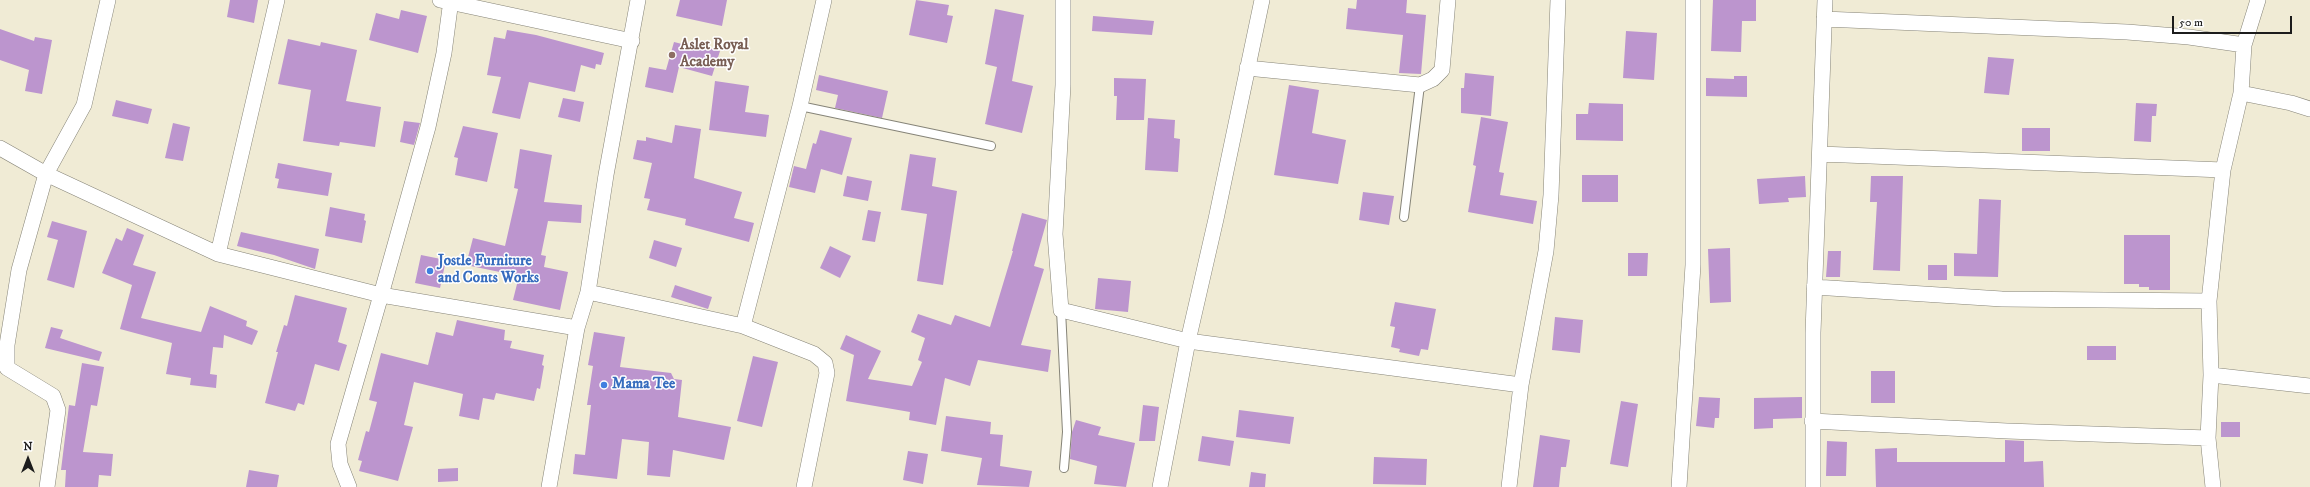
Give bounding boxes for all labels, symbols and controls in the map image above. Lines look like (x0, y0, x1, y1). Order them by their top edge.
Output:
scale bar (2174, 8, 2294, 34)
text: 50 m (2179, 15, 2203, 30)
place label: Aslet Royal Academy (680, 37, 748, 72)
marker: Aslet Royal Academy (667, 50, 677, 60)
place label: Jostle Furniture and Conts Works (438, 253, 539, 288)
marker: Jostle Furniture and Conts Works (425, 266, 435, 276)
place label: Mama Tee (612, 376, 675, 394)
marker: Mama Tee (599, 380, 609, 390)
north arrow (8, 439, 48, 479)
text: N (23, 440, 33, 454)

